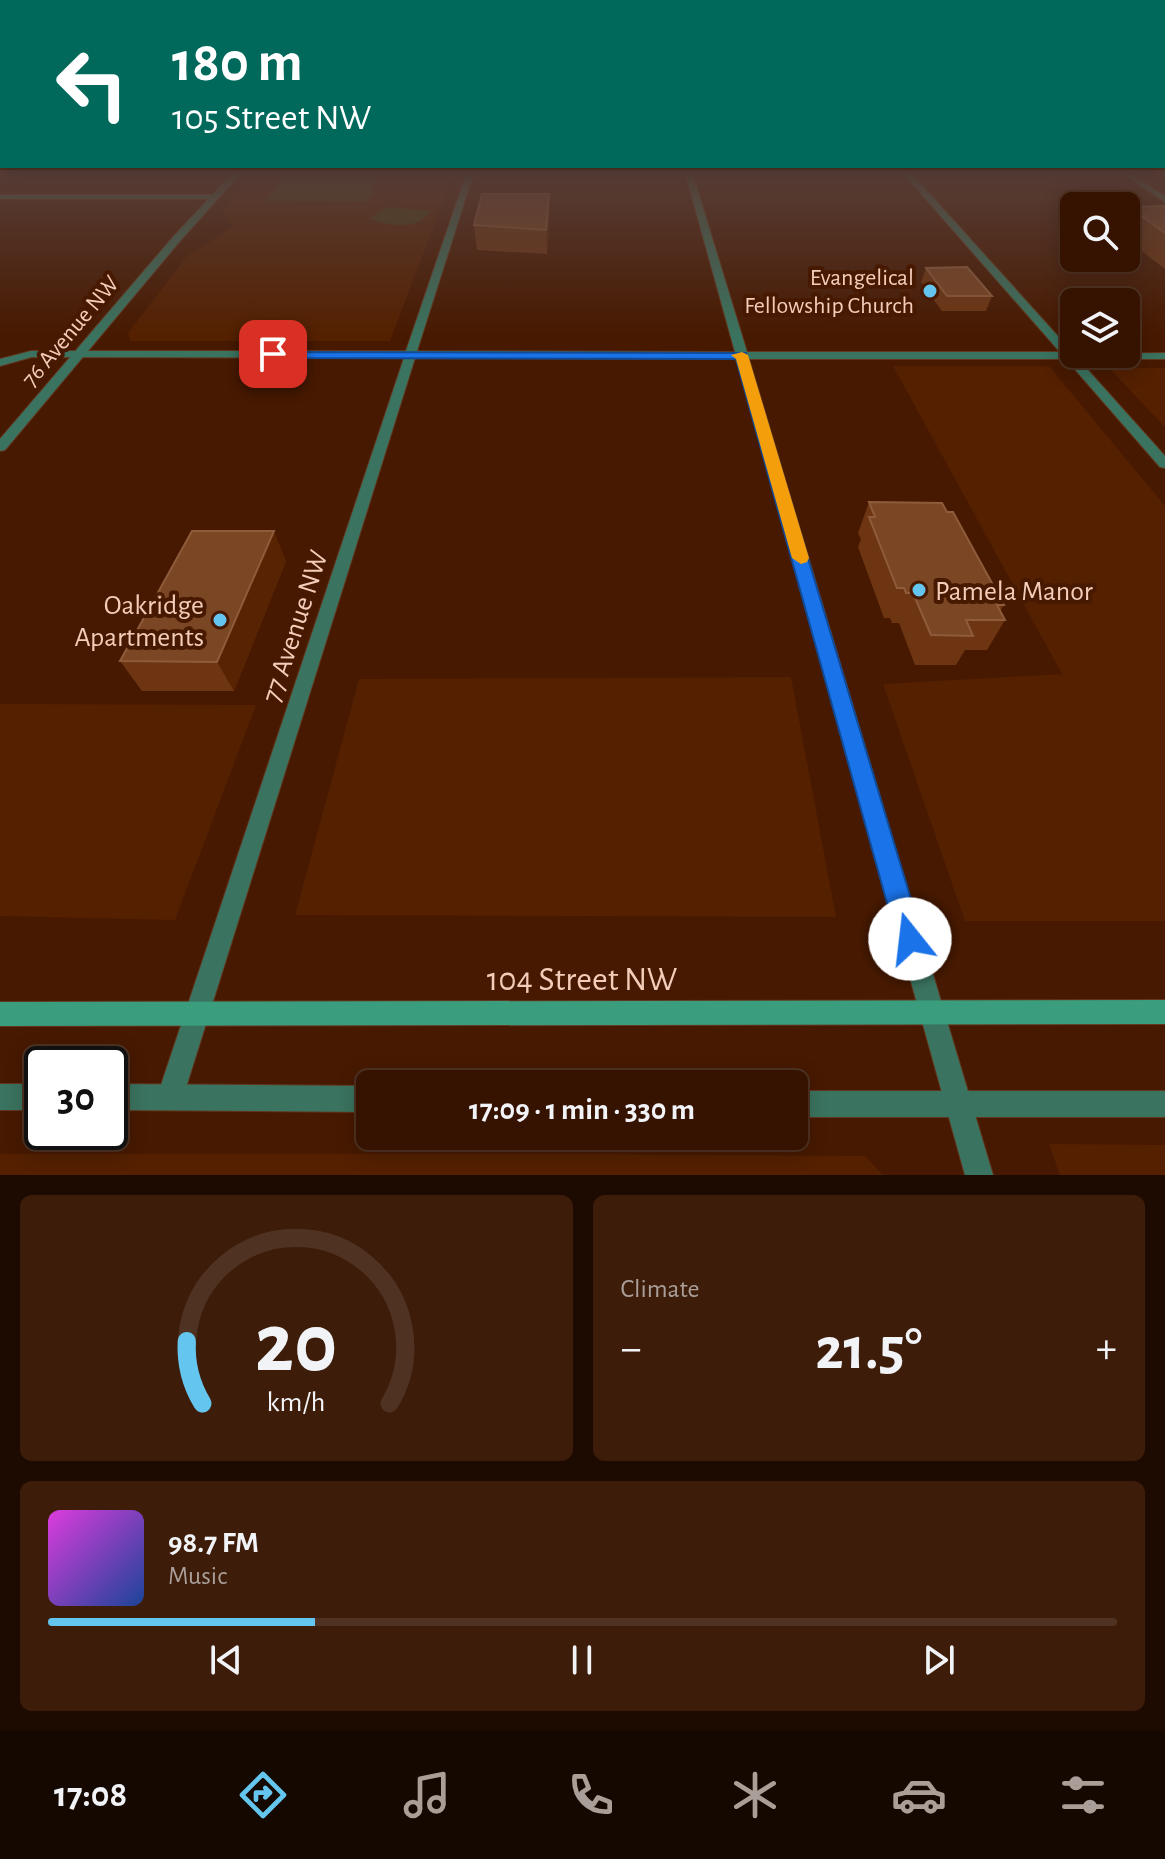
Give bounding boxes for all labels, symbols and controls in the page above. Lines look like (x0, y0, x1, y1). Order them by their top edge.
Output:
icon: left (40, 32, 144, 136)
text: 180 m (172, 35, 303, 91)
text: 105 Street NW (172, 100, 371, 136)
map controls (1060, 192, 1140, 368)
button: search (1060, 192, 1140, 272)
place label: Evangelical Fellowship Church (744, 266, 914, 318)
street label: 76 Avenue NW (18, 271, 124, 392)
marker: Evangelical Fellowship Church (921, 282, 939, 300)
button: layers (1060, 288, 1140, 368)
pin (239, 320, 307, 388)
icon: arrive (251, 332, 295, 376)
street label: 77 Avenue NW (258, 547, 334, 706)
place label: Pamela Manor (935, 578, 1093, 606)
marker: Pamela Manor (910, 581, 928, 599)
place label: Oakridge Apartments (74, 592, 204, 652)
marker: Oakridge Apartments (211, 611, 229, 629)
position arrow (868, 897, 952, 981)
street label: 104 Street NW (487, 963, 678, 997)
speed limit sign: 30 (24, 1046, 128, 1150)
text: 17:09 · 1 min · 330 m (469, 1095, 695, 1125)
text: Climate (621, 1276, 699, 1302)
text: 20 (255, 1303, 338, 1387)
text: 21.5° (815, 1320, 922, 1380)
text: − (621, 1327, 642, 1371)
text: + (1096, 1327, 1117, 1371)
text: km/h (267, 1388, 326, 1417)
text: 98.7 FM (168, 1528, 259, 1558)
text: Music (168, 1563, 227, 1589)
icon: previous (204, 1638, 248, 1682)
icon: pause (560, 1638, 604, 1682)
icon: next (917, 1638, 961, 1682)
icon: directions (235, 1767, 291, 1823)
icon: music (399, 1767, 455, 1823)
icon: phone (563, 1767, 619, 1823)
icon: climate (727, 1767, 783, 1823)
icon: car (891, 1767, 947, 1823)
icon: filters (1055, 1767, 1111, 1823)
text: 17:08 (54, 1777, 127, 1813)

